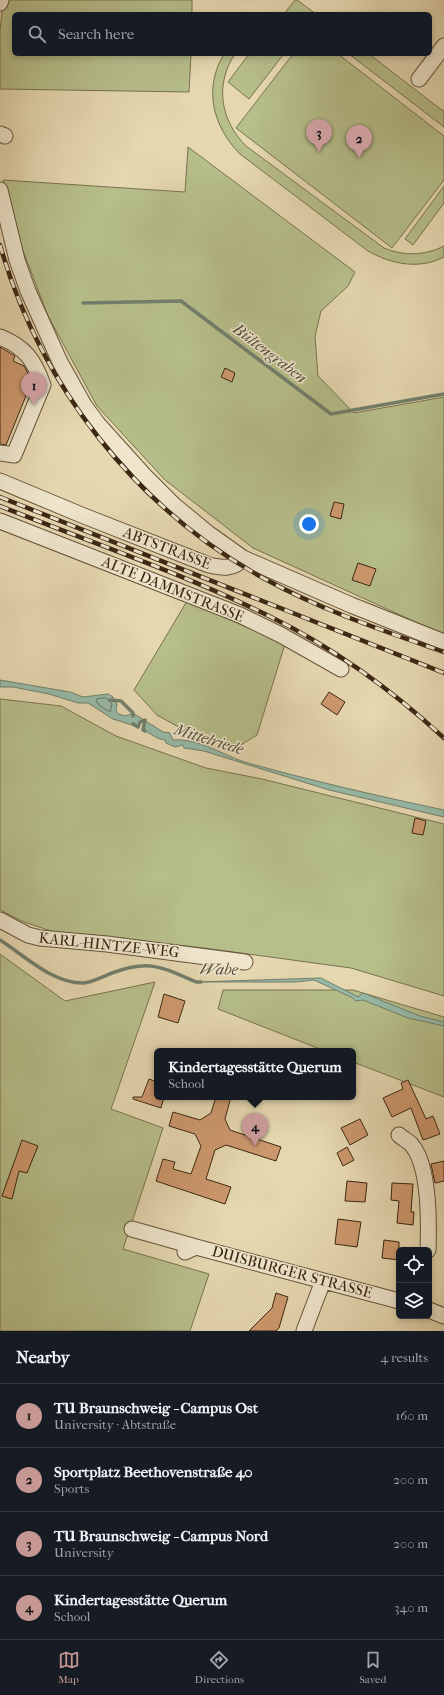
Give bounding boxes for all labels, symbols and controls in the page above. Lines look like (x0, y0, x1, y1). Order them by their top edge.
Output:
search box (12, 12, 432, 56)
icon: search (26, 23, 48, 45)
text: Search here (58, 25, 134, 43)
pin: 3 (306, 119, 332, 152)
pin: 2 (346, 125, 372, 158)
water label: Bültengraben (228, 318, 311, 387)
pin: 1 (21, 372, 47, 405)
your location (299, 514, 319, 534)
street label: ABTSTRASSE (120, 523, 214, 573)
street label: ALTE DAMMSTRASSE (98, 552, 247, 626)
water label: Mittelriede (171, 719, 246, 759)
street label: KARL-HINTZE-WEG (38, 929, 181, 961)
water label: Wabe (200, 959, 239, 979)
popup (154, 1048, 356, 1100)
text: Kindertagesstätte Querum (168, 1058, 342, 1076)
text: School (168, 1076, 205, 1091)
pin: 4 (242, 1113, 268, 1146)
street label: DUISBURGER STRASSE (210, 1242, 374, 1302)
map controls (396, 1247, 432, 1319)
button: locate (396, 1247, 432, 1283)
button: layers (396, 1283, 432, 1319)
text: Nearby (16, 1347, 70, 1367)
text: 4 results (381, 1350, 428, 1365)
text: TU Braunschweig - Campus Ost (54, 1399, 258, 1417)
text: 1 (27, 1408, 31, 1423)
text: 160 m (396, 1408, 428, 1423)
text: University · Abtstraße (54, 1417, 176, 1432)
text: Sportplatz Beethovenstraße 40 (54, 1463, 253, 1481)
text: 2 (26, 1472, 32, 1487)
text: 200 m (393, 1472, 428, 1487)
text: Sports (54, 1481, 89, 1496)
text: TU Braunschweig - Campus Nord (54, 1527, 268, 1545)
text: 3 (26, 1536, 32, 1551)
text: 200 m (393, 1536, 428, 1551)
text: University (54, 1545, 114, 1560)
text: Kindertagesstätte Querum (54, 1591, 227, 1609)
text: 4 (25, 1600, 33, 1615)
text: 340 m (394, 1600, 428, 1615)
text: School (54, 1609, 90, 1624)
tab: Map (58, 1649, 80, 1686)
tab: Directions (195, 1649, 244, 1686)
tab: Saved (359, 1649, 386, 1686)

